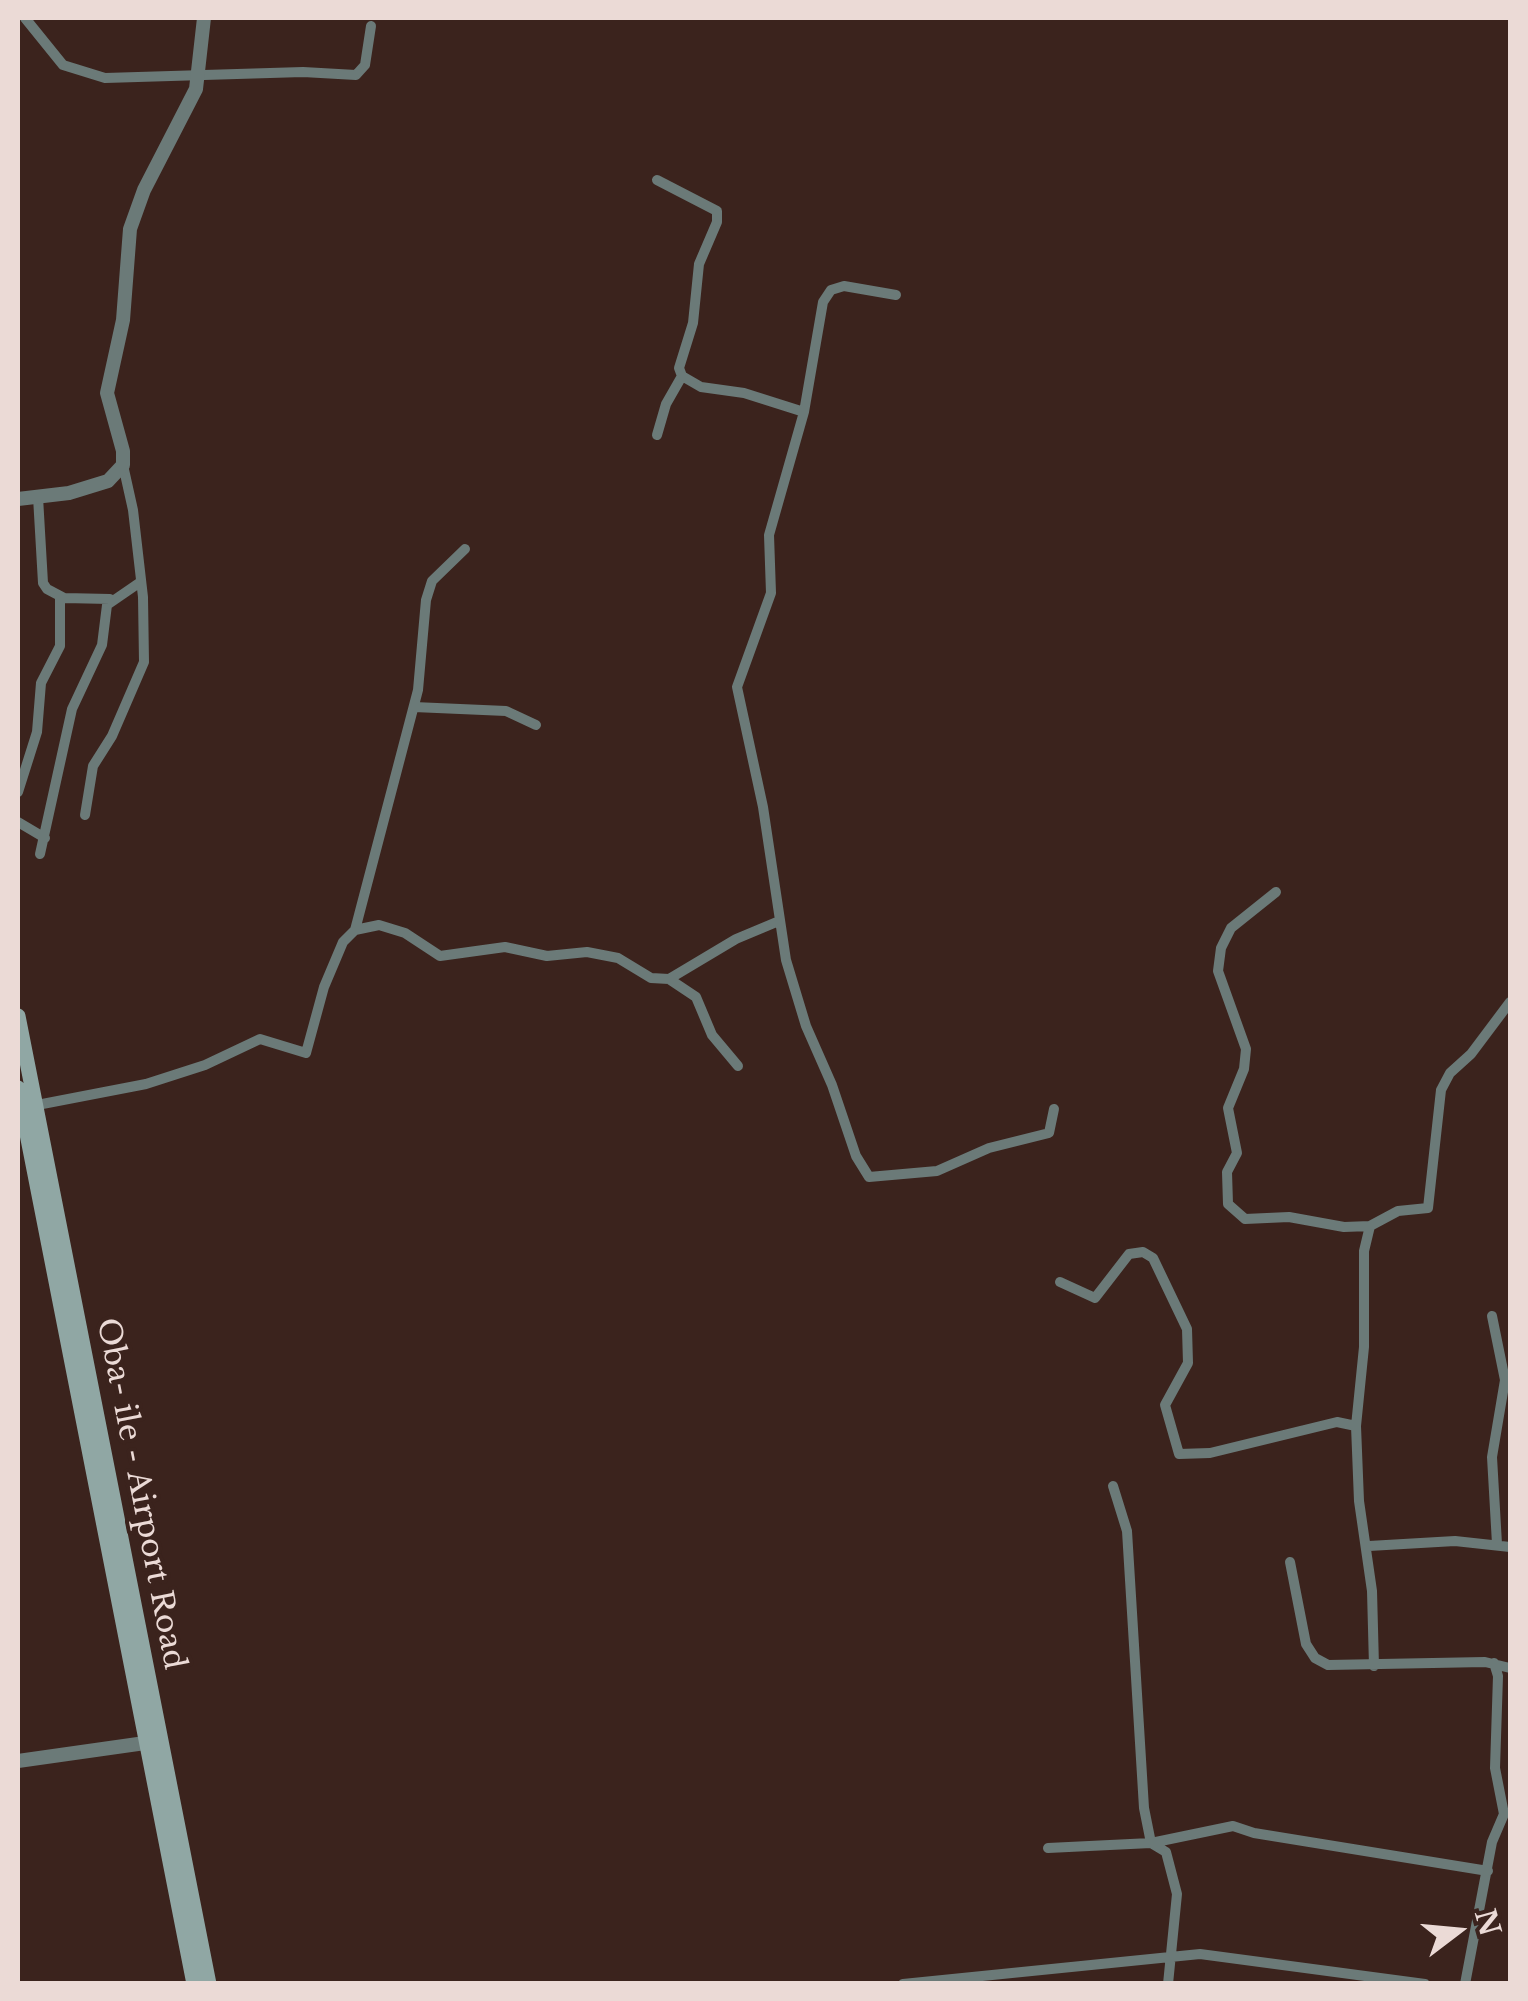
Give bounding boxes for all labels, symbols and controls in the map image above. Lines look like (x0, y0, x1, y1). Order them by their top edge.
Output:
street label: Oba- ile - Airport Road (88, 1315, 192, 1673)
north arrow (1408, 1881, 1508, 1981)
text: N (1467, 1905, 1508, 1940)

